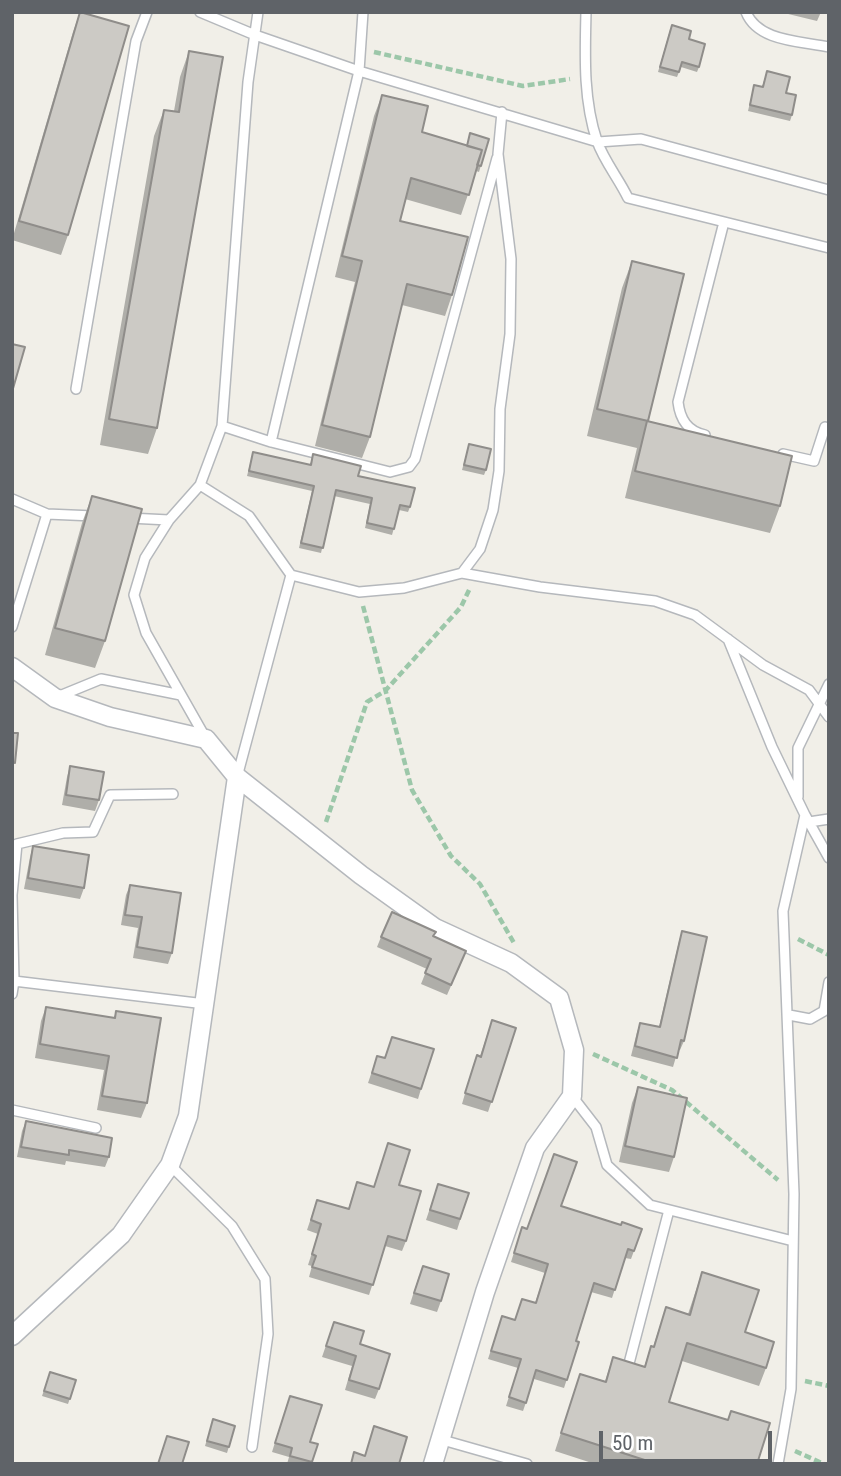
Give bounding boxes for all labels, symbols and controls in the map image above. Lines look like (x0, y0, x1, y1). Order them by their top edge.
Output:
scale bar (603, 1416, 776, 1460)
text: 50 m (612, 1431, 653, 1455)

